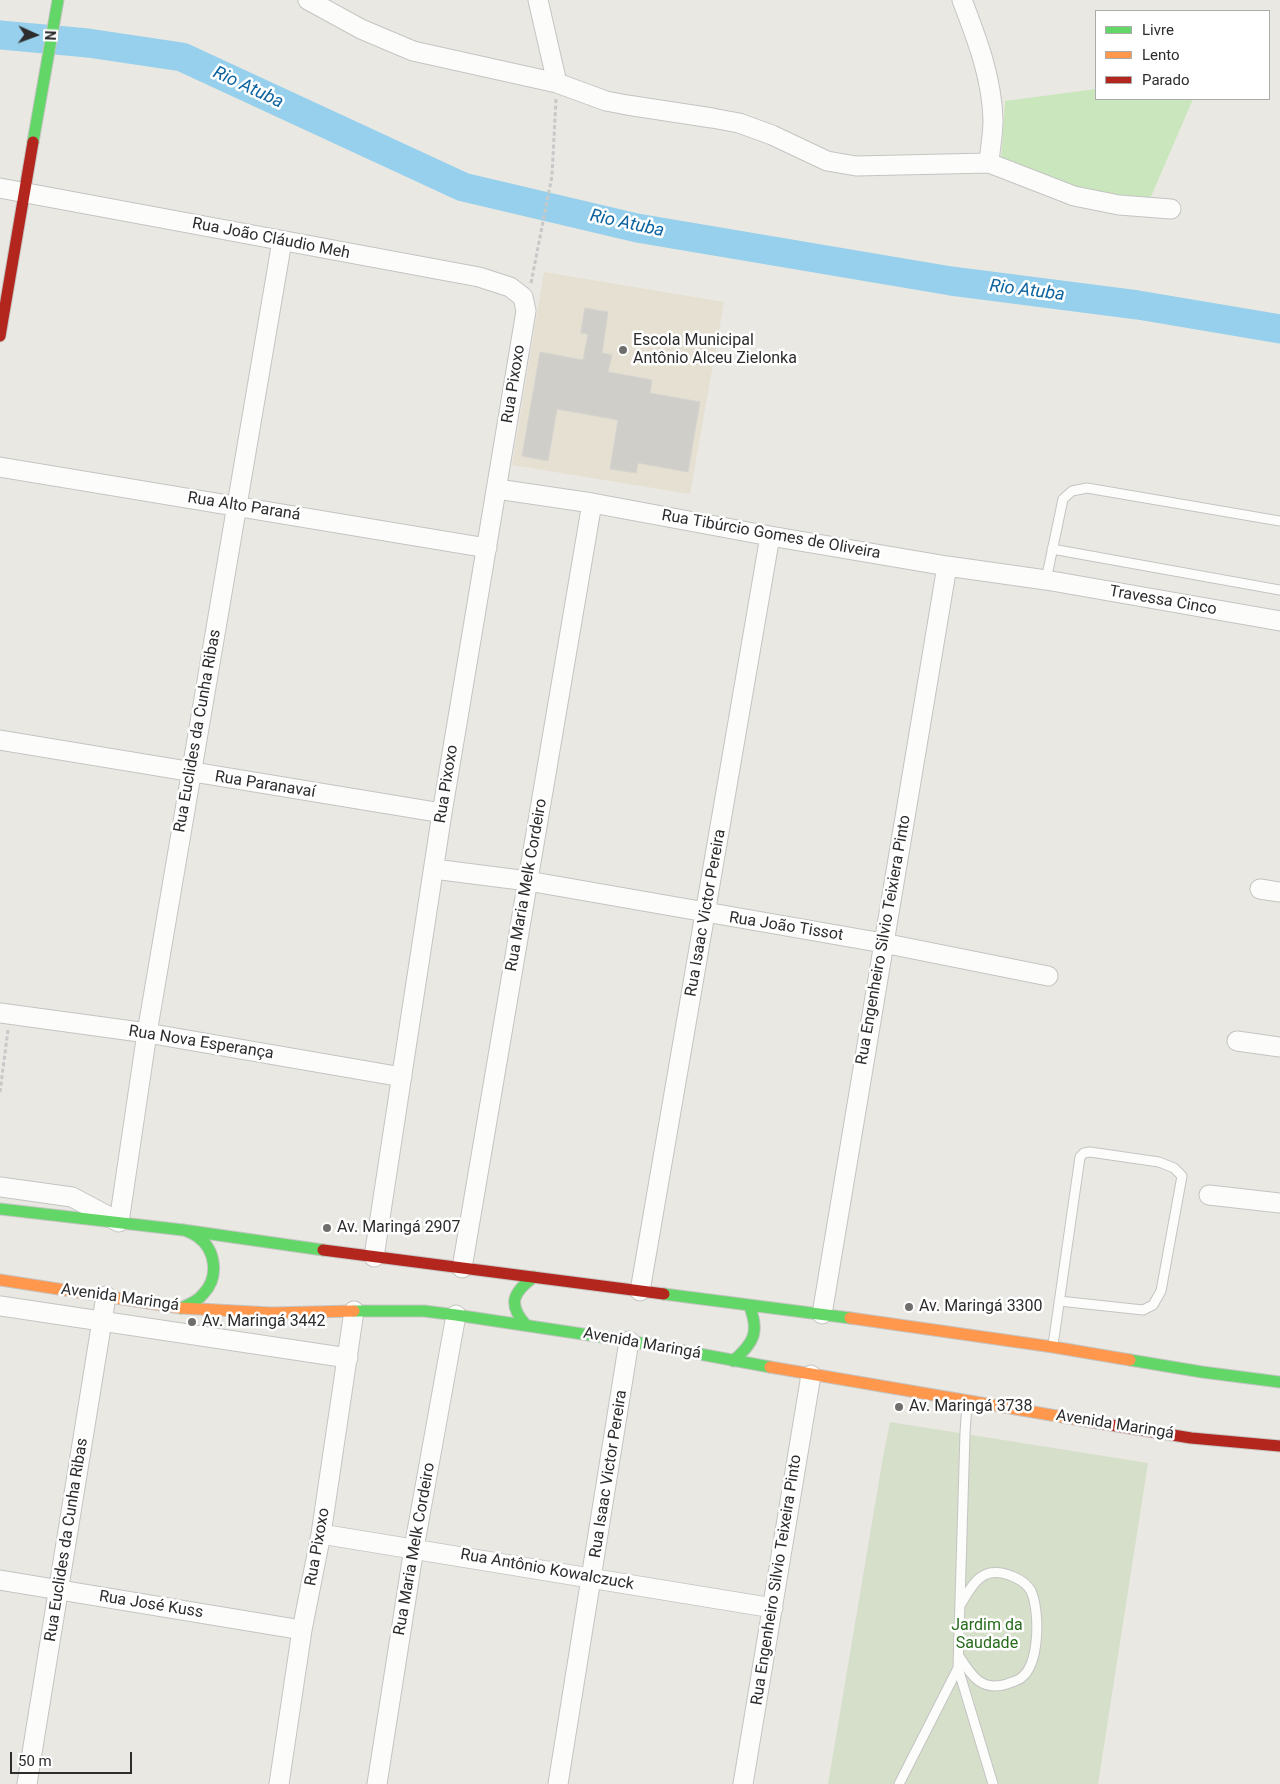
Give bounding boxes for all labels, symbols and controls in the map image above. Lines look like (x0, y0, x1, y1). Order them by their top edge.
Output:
north arrow (10, 10, 60, 60)
legend (1095, 10, 1270, 100)
text: Livre (1142, 21, 1174, 39)
text: N (42, 30, 58, 41)
text: Lento (1142, 46, 1180, 64)
water label: Rio Atuba (209, 62, 287, 114)
text: Parado (1142, 71, 1190, 89)
water label: Rio Atuba (588, 206, 666, 242)
street label: Rua João Cláudio Meh (191, 214, 351, 264)
water label: Rio Atuba (988, 276, 1066, 306)
place label: Escola Municipal Antônio Alceu Zielonka (633, 331, 797, 369)
street label: Rua Pixoxo (498, 343, 530, 425)
marker: Escola Municipal Antônio Alceu Zielonka (617, 344, 629, 356)
street label: Rua Alto Paraná (186, 489, 302, 525)
street label: Rua Tibúrcio Gomes de Oliveira (660, 506, 882, 564)
street label: Travessa Cinco (1108, 582, 1218, 620)
street label: Rua Euclides da Cunha Ribas (171, 628, 225, 834)
street label: Rua Pixoxo (431, 743, 463, 825)
street label: Rua Paranavaí (213, 768, 317, 802)
street label: Rua Maria Melk Cordeiro (502, 797, 552, 973)
street label: Rua Engenheiro Silvio Teixiera Pinto (853, 814, 915, 1066)
street label: Rua Isaac Victor Pereira (682, 828, 730, 998)
street label: Rua João Tissot (728, 908, 844, 946)
street label: Rua Nova Esperança (127, 1022, 275, 1064)
place label: Av. Maringá 2907 (337, 1218, 461, 1238)
marker: Av. Maringá 2907 (321, 1222, 333, 1234)
street label: Avenida Maringá (60, 1280, 180, 1316)
place label: Av. Maringá 3300 (919, 1297, 1043, 1317)
marker: Av. Maringá 3300 (903, 1301, 915, 1313)
place label: Av. Maringá 3442 (202, 1312, 326, 1332)
marker: Av. Maringá 3442 (186, 1316, 198, 1328)
street label: Avenida Maringá (582, 1324, 702, 1364)
street label: Rua Isaac Victor Pereira (586, 1389, 632, 1559)
place label: Av. Maringá 3738 (909, 1397, 1033, 1417)
marker: Av. Maringá 3738 (893, 1401, 905, 1413)
street label: Avenida Maringá (1055, 1406, 1175, 1444)
street label: Rua Euclides da Cunha Ribas (41, 1437, 93, 1643)
street label: Rua Engenheiro Silvio Teixeira Pinto (748, 1453, 806, 1707)
street label: Rua Maria Melk Cordeiro (390, 1461, 440, 1637)
street label: Rua Pixoxo (302, 1506, 334, 1588)
street label: Rua Antônio Kowalczuck (459, 1545, 635, 1595)
street label: Rua José Kuss (98, 1587, 204, 1623)
park label: Jardim da Saudade (951, 1616, 1023, 1654)
scale bar (12, 1742, 135, 1774)
text: 50 m (18, 1752, 52, 1770)

